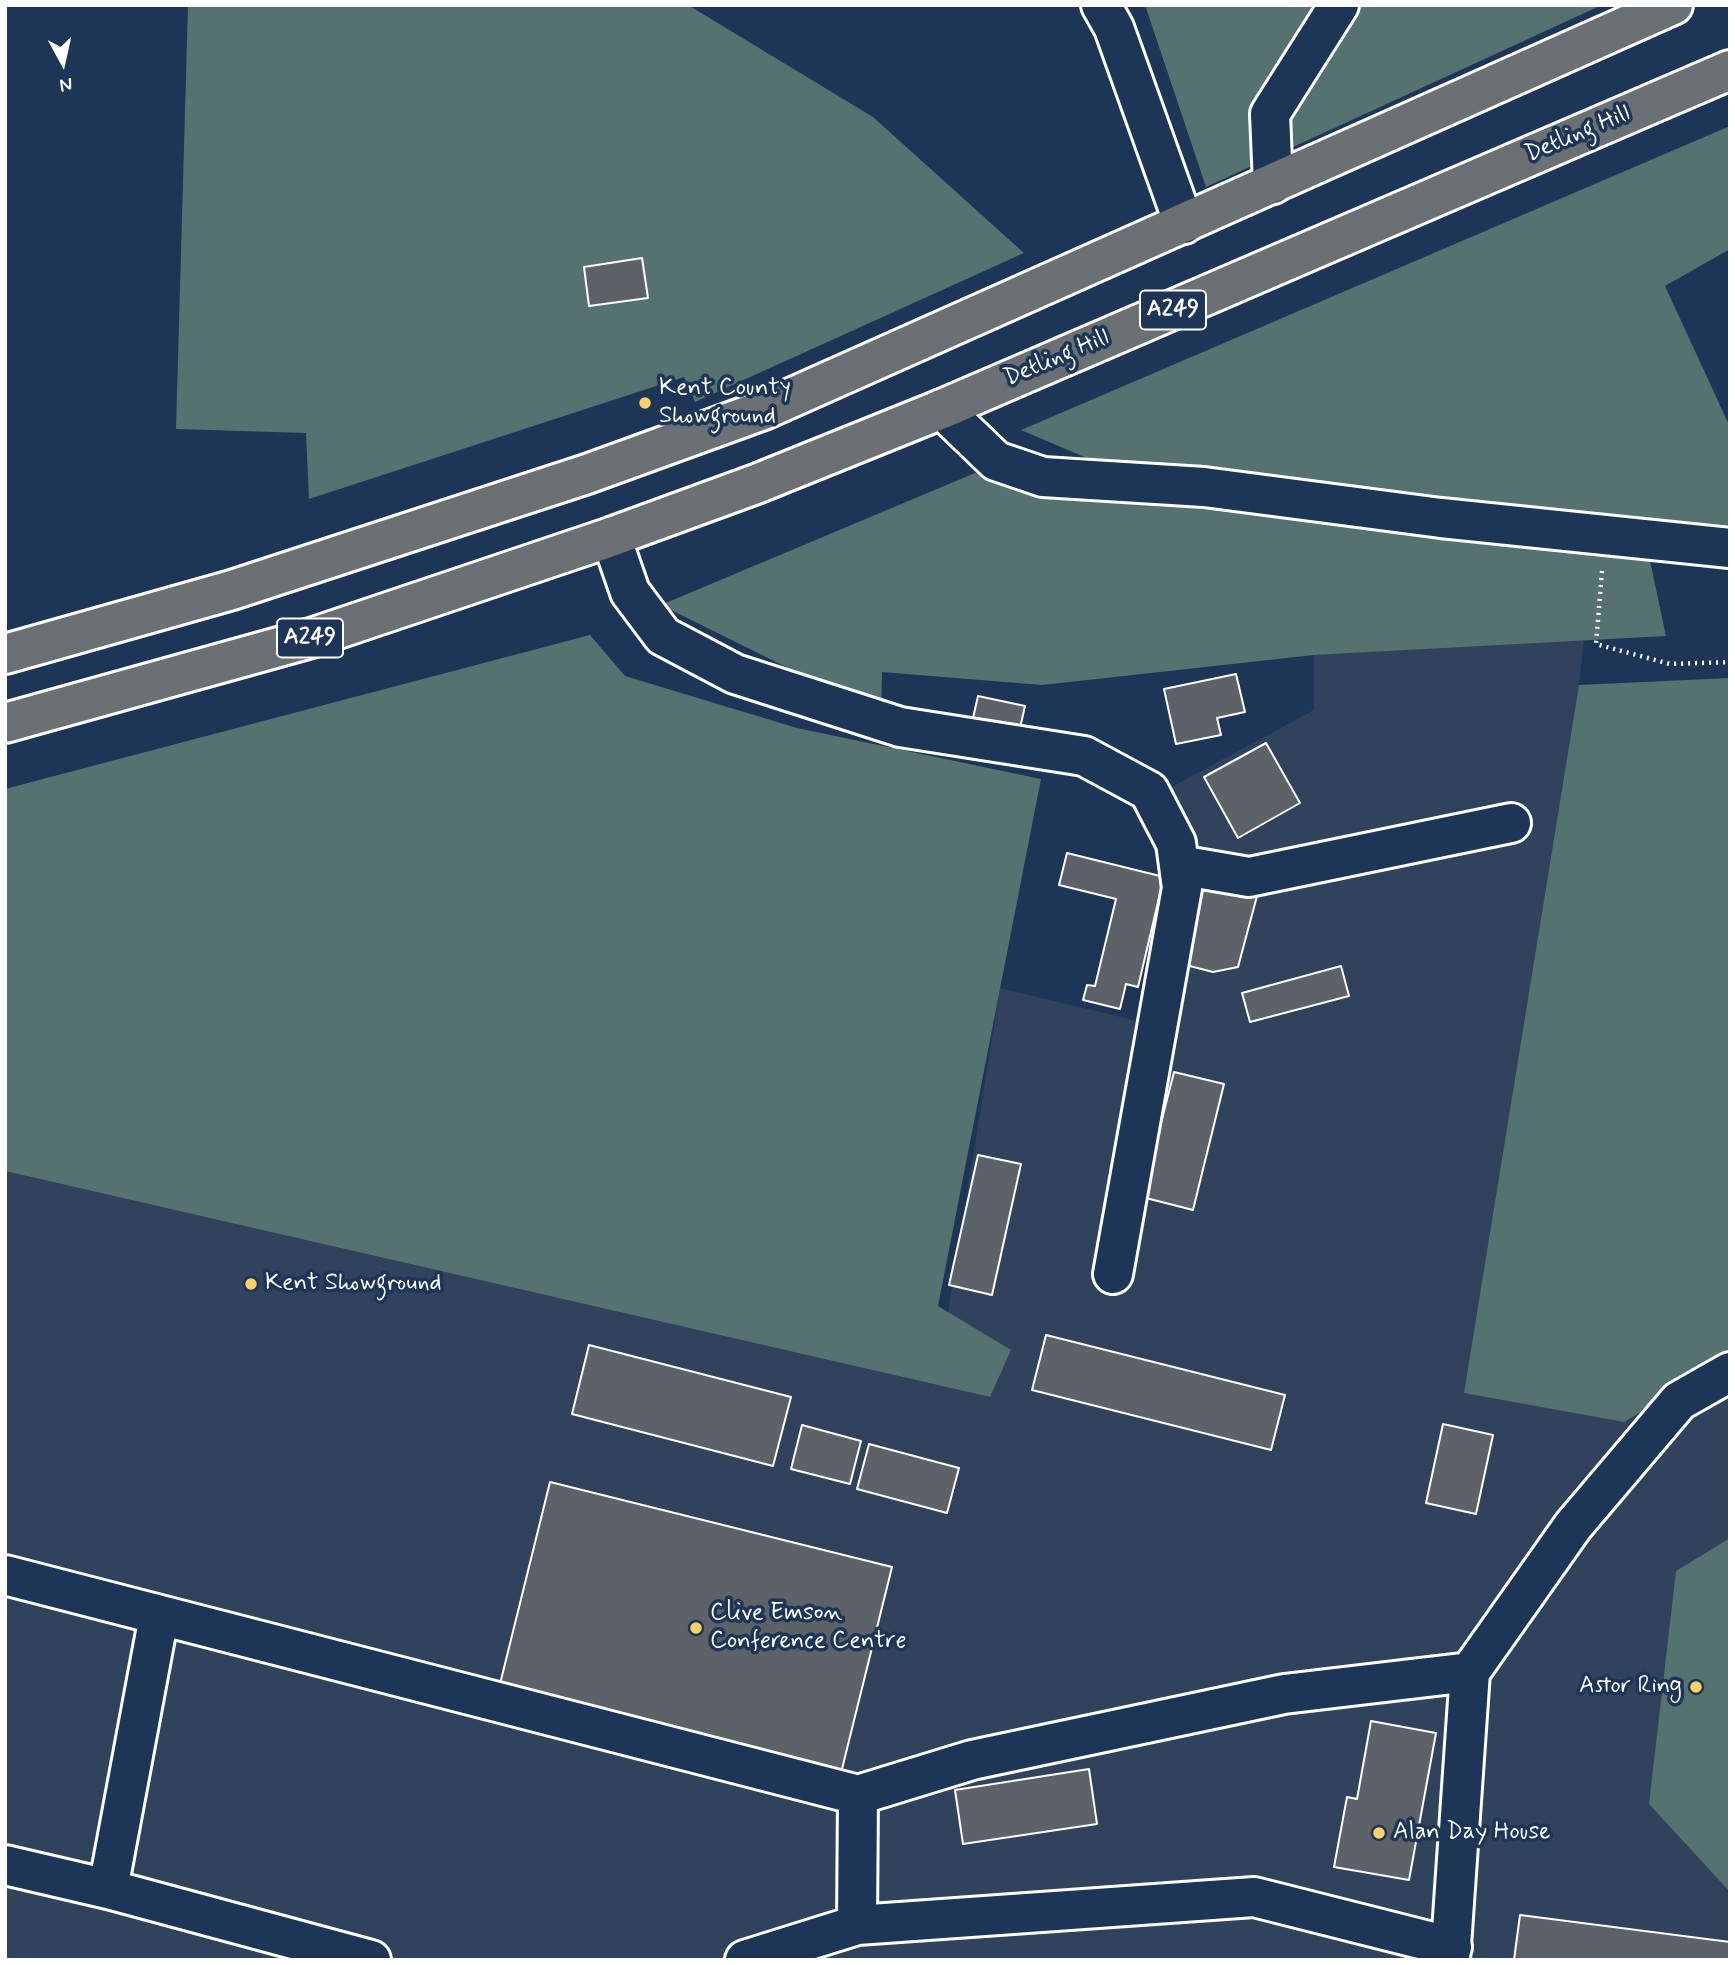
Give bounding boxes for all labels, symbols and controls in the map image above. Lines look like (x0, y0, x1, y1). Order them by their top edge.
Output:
north arrow (28, 28, 98, 98)
text: N (58, 71, 74, 98)
street label: Detling Hill (1521, 100, 1635, 170)
road number: A249 (1140, 290, 1206, 330)
street label: Detling Hill (1000, 324, 1114, 394)
place label: Kent County Showground (659, 375, 791, 431)
marker: Kent County Showground (637, 395, 653, 411)
road number: A249 (277, 618, 343, 658)
place label: Kent Showground (265, 1270, 442, 1298)
marker: Kent Showground (243, 1276, 259, 1292)
place label: Clive Emson Conference Centre (710, 1600, 907, 1656)
marker: Clive Emson Conference Centre (688, 1620, 704, 1636)
place label: Astor Ring (1579, 1673, 1682, 1701)
marker: Astor Ring (1688, 1679, 1704, 1695)
place label: Alan Day House (1393, 1819, 1551, 1847)
marker: Alan Day House (1371, 1825, 1387, 1841)

